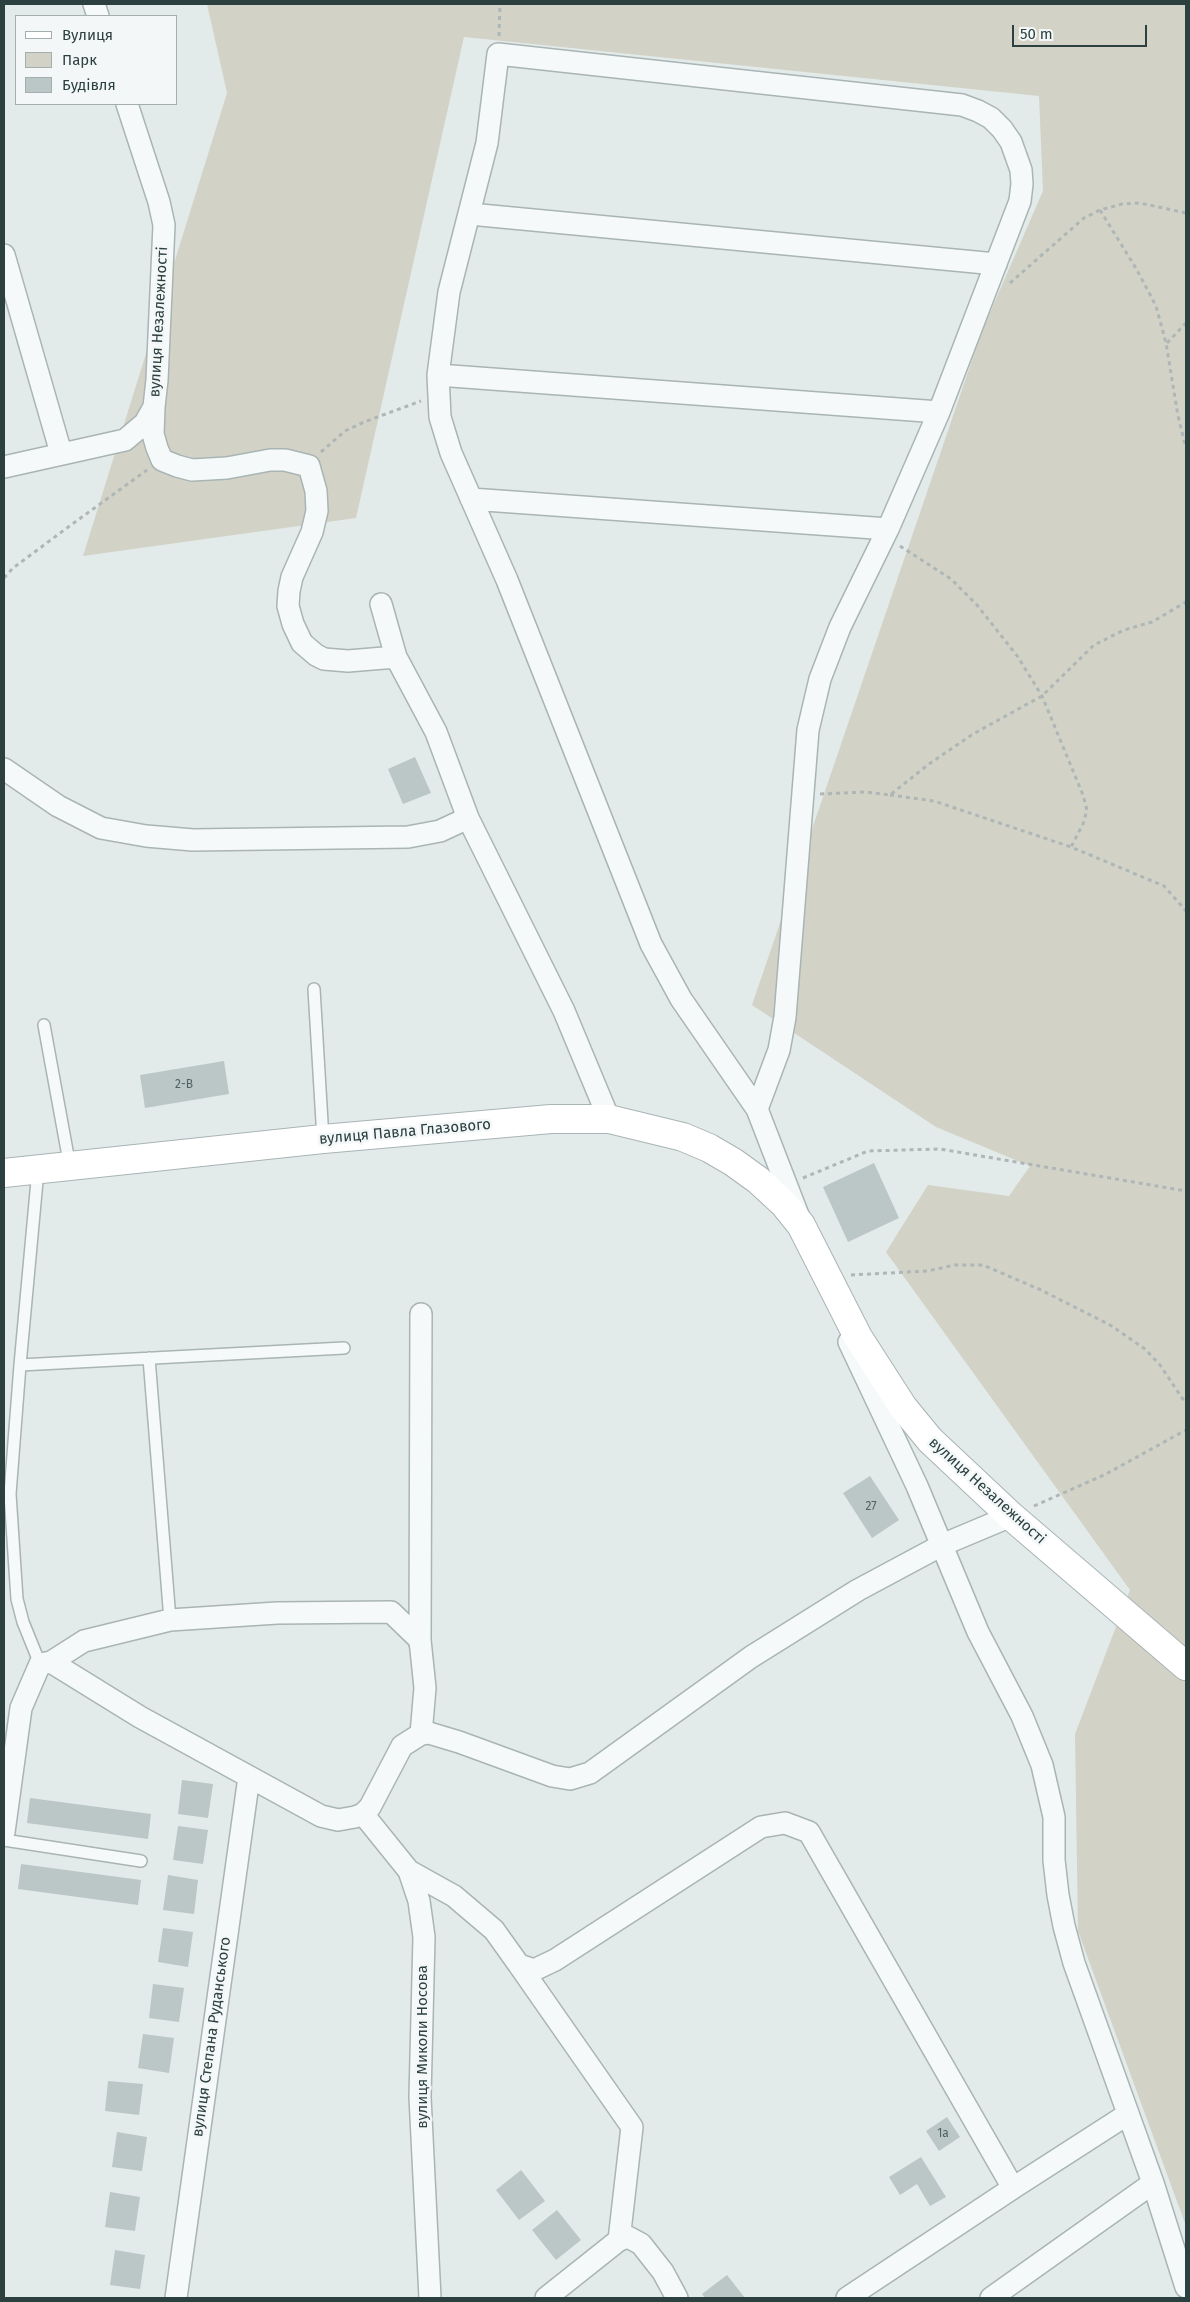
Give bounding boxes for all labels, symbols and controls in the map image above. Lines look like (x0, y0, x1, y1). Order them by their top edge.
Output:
legend (15, 15, 178, 105)
scale bar (1015, 15, 1150, 47)
text: 50 m (1020, 25, 1053, 43)
text: Вулиця (62, 26, 113, 44)
text: Парк (62, 51, 97, 69)
text: Будівля (62, 76, 116, 94)
street label: вулиця Незалежності (146, 246, 172, 398)
house number: 2-В (175, 1078, 193, 1092)
street label: вулиця Павла Глазового (318, 1116, 492, 1148)
street label: вулиця Незалежності (925, 1434, 1049, 1548)
house number: 27 (865, 1500, 877, 1514)
street label: вулиця Степана Руданського (189, 1936, 235, 2138)
street label: вулиця Миколи Носова (414, 1965, 432, 2129)
house number: 1а (937, 2127, 949, 2141)

